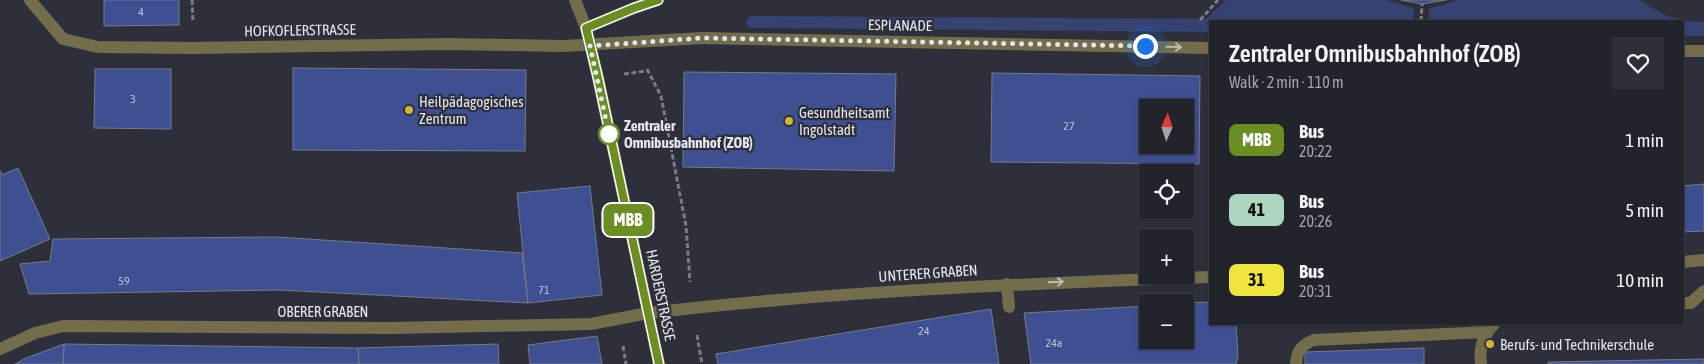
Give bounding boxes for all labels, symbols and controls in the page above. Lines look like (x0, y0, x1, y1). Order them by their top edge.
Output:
house number: 4 (138, 5, 144, 19)
street label: ESPLANADE (868, 16, 933, 34)
street label: HOFKOFLERSTRASSE (244, 21, 357, 39)
your location (1133, 34, 1158, 59)
button: heart (1612, 37, 1664, 89)
text: Zentraler Omnibusbahnhof (ZOB) (1229, 40, 1521, 67)
one-way arrow (1166, 42, 1182, 52)
text: Walk · 2 min · 110 m (1229, 73, 1343, 91)
house number: 3 (130, 92, 136, 106)
place label: Heilpädagogisches Zentrum (419, 93, 523, 127)
north arrow (1139, 99, 1194, 154)
map controls (1139, 99, 1194, 349)
marker: Heilpädagogisches Zentrum (403, 104, 415, 116)
place label: Gesundheitsamt Ingolstadt (799, 104, 890, 138)
marker: Gesundheitsamt Ingolstadt (783, 115, 795, 127)
place label: Zentraler Omnibusbahnhof (ZOB) (624, 117, 753, 151)
house number: 27 (1063, 119, 1075, 133)
text: Bus (1299, 120, 1324, 142)
marker: Zentraler Omnibusbahnhof (ZOB) (598, 123, 620, 145)
text: MBB (1242, 129, 1271, 150)
text: 1 min (1625, 129, 1664, 151)
text: 20:22 (1299, 142, 1332, 160)
button: locate (1139, 164, 1194, 219)
text: Bus (1299, 190, 1324, 212)
text: 41 (1248, 199, 1265, 220)
text: 5 min (1625, 199, 1664, 221)
line badge: MBB (599, 204, 657, 236)
text: MBB (613, 209, 643, 230)
text: 20:26 (1299, 212, 1332, 230)
button: + (1139, 229, 1194, 284)
street label: HARDERSTRASSE (643, 248, 679, 343)
text: Bus (1299, 260, 1324, 282)
street label: UNTERER GRABEN (878, 261, 978, 285)
text: 31 (1248, 269, 1265, 290)
text: 10 min (1616, 269, 1664, 291)
house number: 59 (118, 274, 130, 288)
one-way arrow (1048, 278, 1064, 287)
text: 20:31 (1299, 282, 1332, 300)
house number: 71 (538, 283, 550, 297)
button: − (1139, 294, 1194, 349)
street label: OBERER GRABEN (278, 303, 368, 320)
house number: 24 (918, 324, 930, 338)
house number: 24a (1046, 336, 1062, 350)
place label: Berufs- und Technikerschule (1500, 336, 1654, 353)
marker: Berufs- und Technikerschule (1484, 338, 1496, 350)

